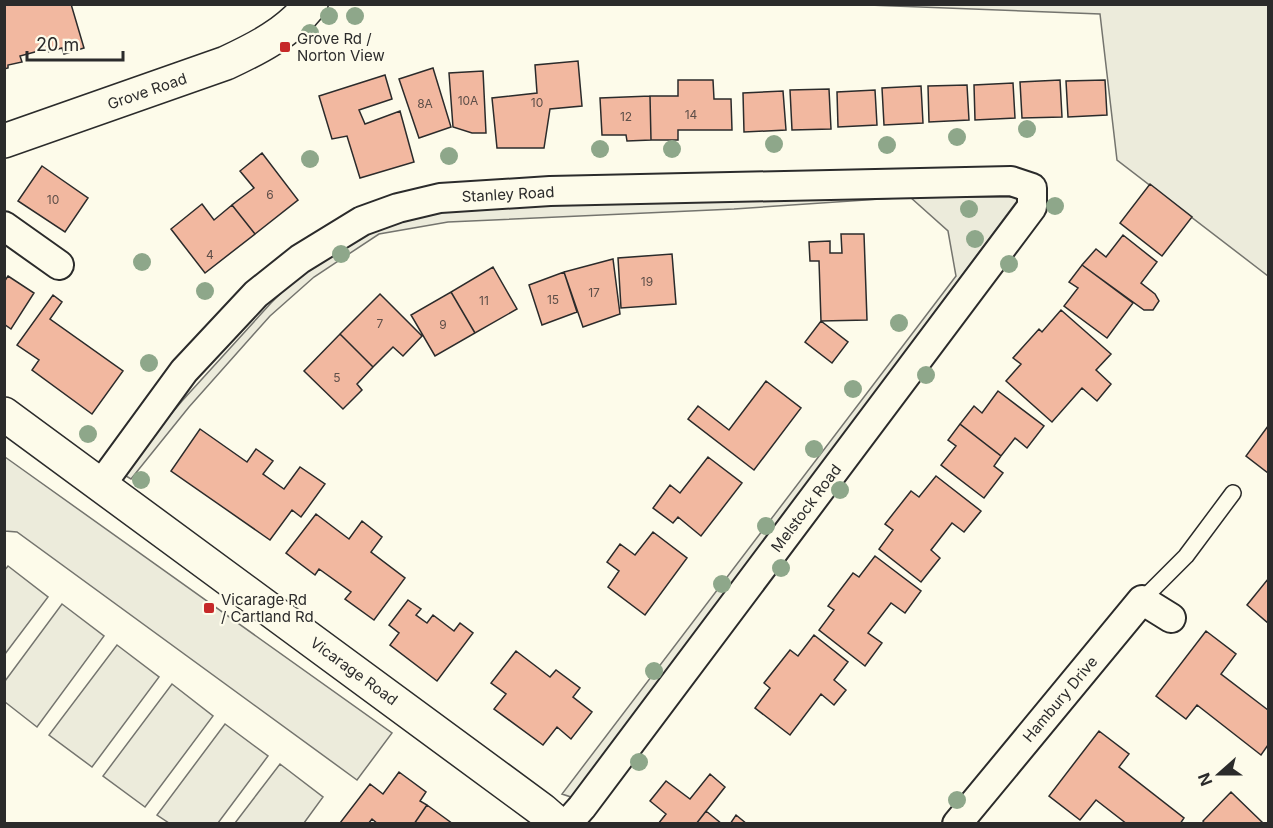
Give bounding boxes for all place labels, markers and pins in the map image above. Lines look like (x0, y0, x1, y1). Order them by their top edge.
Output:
place label: Grove Rd / Norton View (297, 29, 385, 65)
marker: Grove Rd / Norton View (278, 40, 292, 54)
place label: Vicarage Rd / Cartland Rd (221, 590, 314, 626)
marker: Vicarage Rd / Cartland Rd (202, 601, 216, 615)

